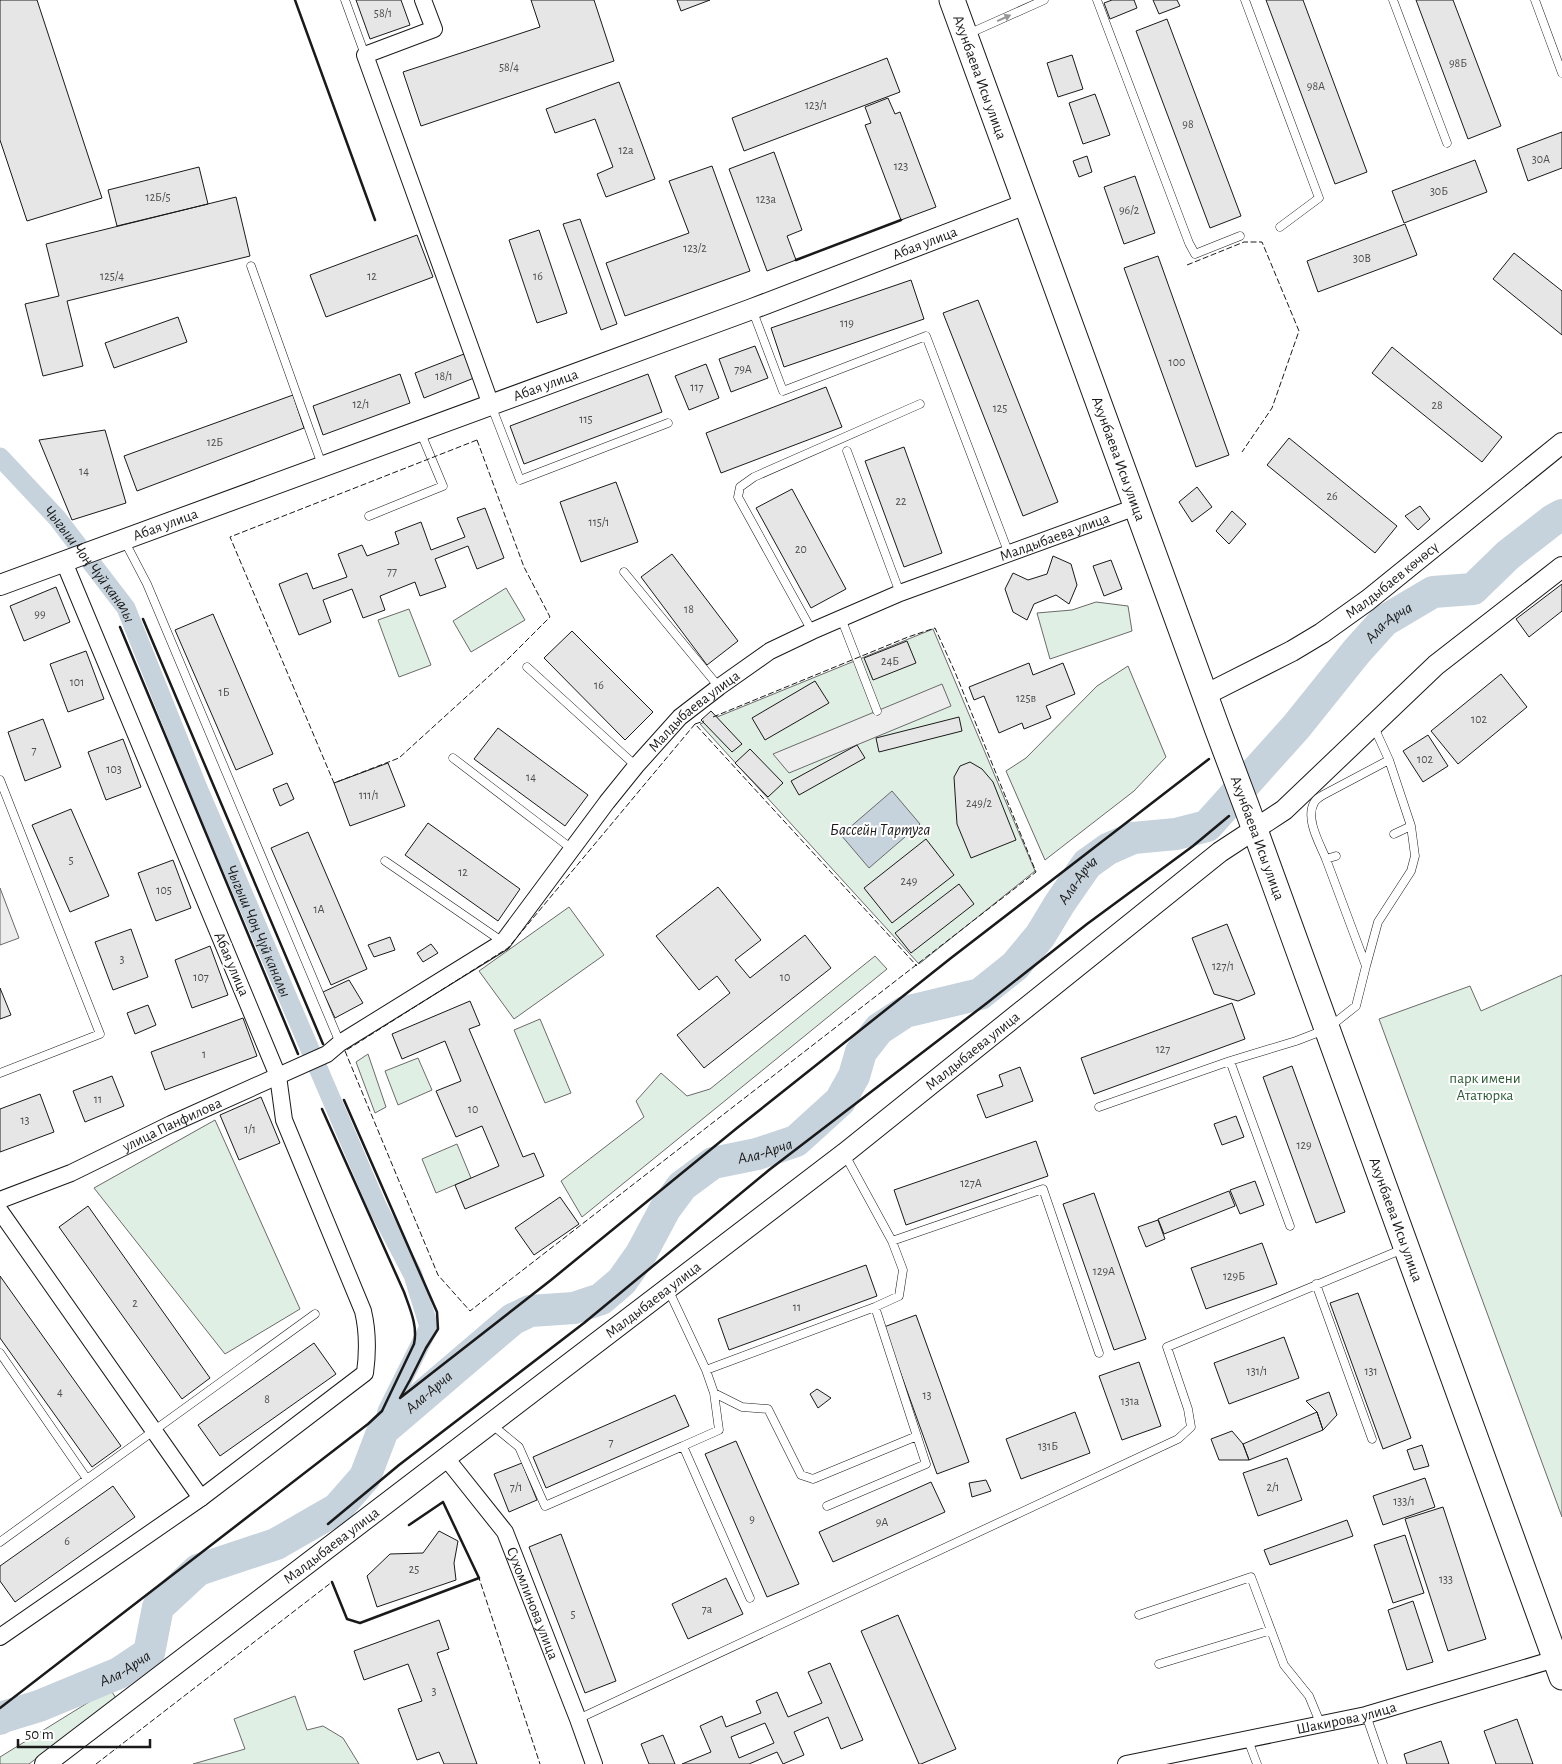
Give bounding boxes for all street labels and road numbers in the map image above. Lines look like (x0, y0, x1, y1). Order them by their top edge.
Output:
street label: Ахунбаева Исы улица (950, 13, 1009, 142)
street label: Абая улица (890, 224, 959, 262)
street label: Абая улица (511, 366, 580, 404)
street label: Ахунбаева Исы улица (1089, 395, 1148, 523)
street label: Абая улица (131, 506, 200, 544)
street label: Малдыбаева улица (998, 510, 1112, 564)
street label: Малдыбаев көчөсү (1343, 539, 1442, 622)
street label: Малдыбаева улица (646, 668, 743, 755)
street label: Ахунбаева Исы улица (1228, 774, 1287, 902)
street label: Абая улица (211, 930, 252, 999)
street label: Малдыбаева улица (923, 1009, 1023, 1093)
street label: улица Панфилова (119, 1095, 224, 1155)
street label: Ахунбаева Исы улица (1366, 1156, 1425, 1284)
street label: Малдыбаева улица (603, 1259, 704, 1341)
street label: Малдыбаева улица (281, 1505, 382, 1587)
street label: Сухомлинова улица (504, 1545, 561, 1662)
street label: Шакирова улица (1295, 1699, 1398, 1737)

